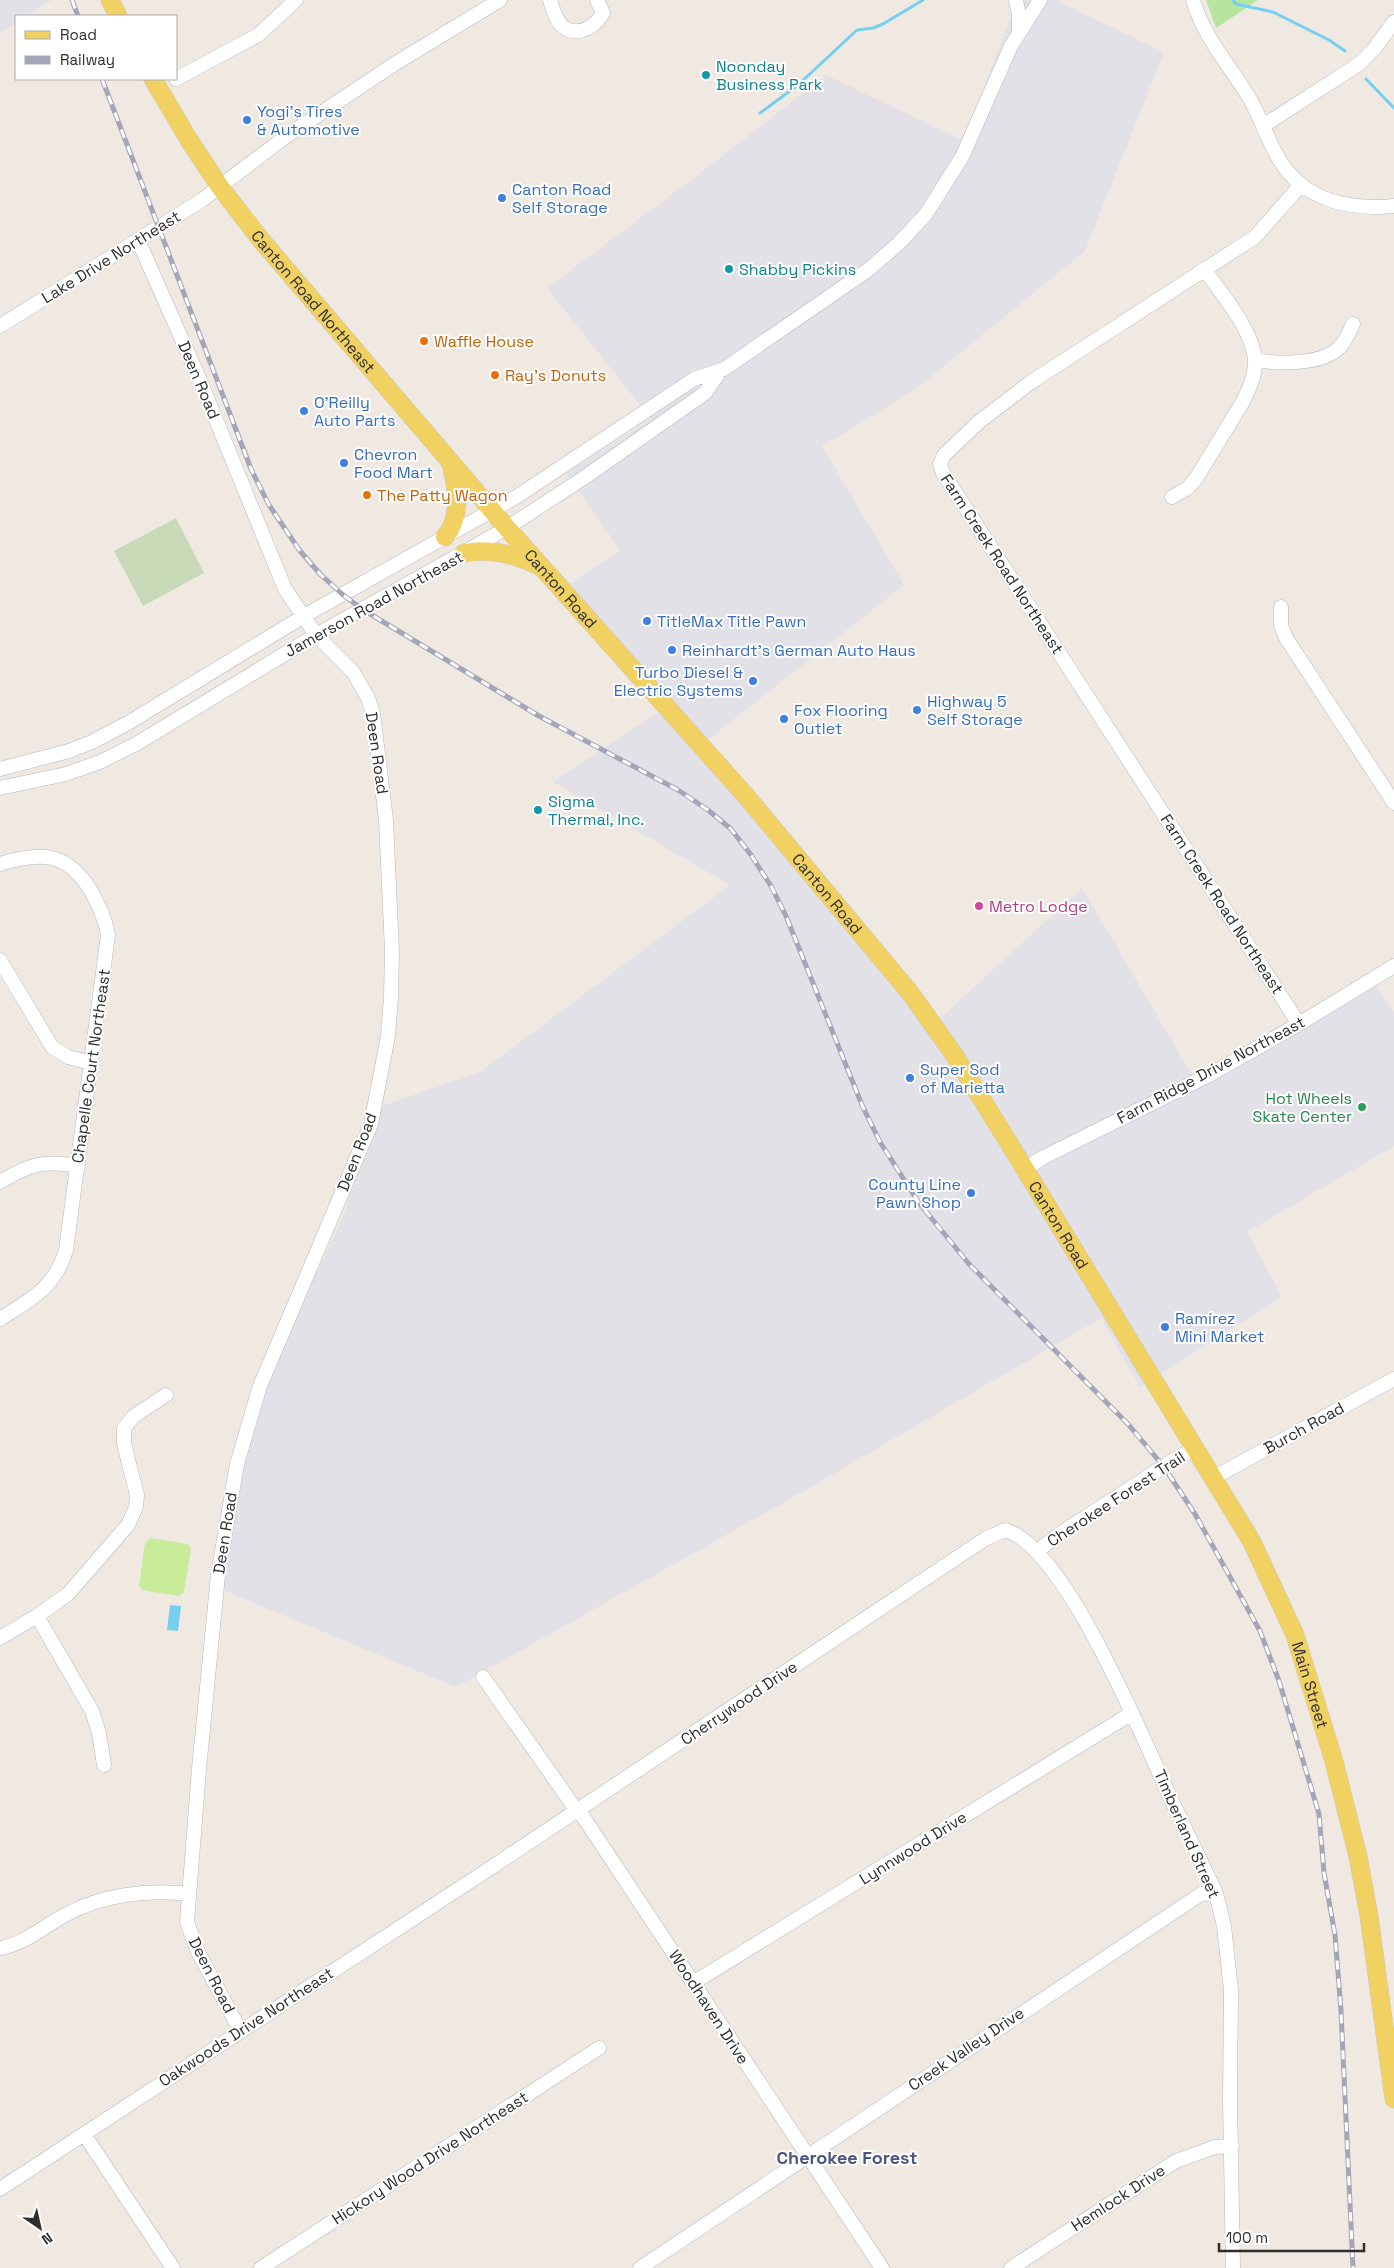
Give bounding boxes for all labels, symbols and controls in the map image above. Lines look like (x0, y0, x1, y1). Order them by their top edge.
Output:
legend (15, 15, 178, 80)
text: Road (60, 25, 97, 44)
text: Railway (60, 50, 115, 69)
place label: Noonday Business Park (716, 56, 823, 95)
marker: Noonday Business Park (700, 69, 712, 81)
place label: Yogi's Tires & Automotive (257, 101, 360, 140)
marker: Yogi's Tires & Automotive (241, 114, 253, 126)
place label: Canton Road Self Storage (512, 179, 611, 218)
marker: Canton Road Self Storage (496, 192, 508, 204)
street label: Lake Drive Northeast (38, 206, 184, 308)
street label: Canton Road Northeast (247, 226, 380, 377)
place label: Shabby Pickins (739, 259, 856, 280)
marker: Shabby Pickins (723, 263, 735, 275)
place label: Waffle House (434, 331, 534, 352)
marker: Waffle House (418, 335, 430, 347)
street label: Deen Road (173, 338, 225, 422)
place label: Ray's Donuts (505, 365, 606, 386)
marker: Ray's Donuts (489, 369, 501, 381)
place label: O'Reilly Auto Parts (314, 392, 395, 431)
marker: O'Reilly Auto Parts (298, 405, 310, 417)
place label: Chevron Food Mart (354, 444, 433, 483)
marker: Chevron Food Mart (338, 457, 350, 469)
street label: Farm Creek Road Northeast (936, 470, 1068, 658)
place label: The Patty Wagon (377, 485, 508, 506)
marker: The Patty Wagon (361, 489, 373, 501)
street label: Canton Road (520, 544, 602, 633)
street label: Jamerson Road Northeast (281, 546, 467, 662)
place label: TitleMax Title Pawn (657, 611, 806, 632)
marker: TitleMax Title Pawn (641, 615, 653, 627)
place label: Reinhardt's German Auto Haus (682, 640, 916, 661)
marker: Reinhardt's German Auto Haus (666, 644, 678, 656)
place label: Turbo Diesel & Electric Systems (614, 662, 743, 701)
marker: Turbo Diesel & Electric Systems (747, 675, 759, 687)
place label: Highway 5 Self Storage (927, 691, 1023, 730)
place label: Fox Flooring Outlet (794, 700, 888, 739)
marker: Highway 5 Self Storage (911, 704, 923, 716)
street label: Deen Road (361, 711, 393, 795)
marker: Fox Flooring Outlet (778, 713, 790, 725)
place label: Sigma Thermal, Inc. (548, 791, 644, 830)
marker: Sigma Thermal, Inc. (532, 804, 544, 816)
street label: Farm Creek Road Northeast (1156, 810, 1288, 998)
street label: Canton Road (787, 849, 867, 938)
place label: Metro Lodge (989, 896, 1088, 917)
marker: Metro Lodge (973, 900, 985, 912)
street label: Chapelle Court Northeast (67, 968, 115, 1164)
street label: Farm Ridge Drive Northeast (1113, 1011, 1309, 1129)
place label: Super Sod of Marietta (920, 1059, 1005, 1098)
marker: Super Sod of Marietta (904, 1072, 916, 1084)
place label: Hot Wheels Skate Center (1253, 1088, 1352, 1127)
marker: Hot Wheels Skate Center (1356, 1101, 1368, 1113)
street label: Deen Road (332, 1110, 382, 1194)
place label: County Line Pawn Shop (868, 1174, 961, 1213)
street label: Canton Road (1024, 1177, 1094, 1273)
marker: County Line Pawn Shop (965, 1187, 977, 1199)
place label: Ramírez Mini Market (1175, 1308, 1264, 1347)
marker: Ramírez Mini Market (1159, 1321, 1171, 1333)
street label: Burch Road (1260, 1397, 1348, 1459)
street label: Cherokee Forest Trail (1043, 1447, 1189, 1551)
street label: Deen Road (208, 1490, 242, 1576)
street label: Main Street (1287, 1639, 1334, 1731)
street label: Cherrywood Drive (677, 1656, 801, 1750)
street label: Timberland Street (1149, 1766, 1225, 1902)
street label: Lynnwood Drive (855, 1806, 971, 1890)
street label: Deen Road (184, 1933, 240, 2017)
street label: Woodhaven Drive (664, 1946, 754, 2068)
street label: Oakwoods Drive Northeast (155, 1963, 337, 2091)
street label: Creek Valley Drive (904, 2002, 1028, 2096)
street label: Hickory Wood Drive Northeast (328, 2087, 532, 2229)
district label: Cherokee Forest (776, 2146, 918, 2169)
street label: Hemlock Drive (1067, 2160, 1169, 2236)
north arrow (15, 2203, 65, 2253)
scale bar (1219, 2220, 1364, 2252)
text: 100 m (1226, 2228, 1268, 2247)
text: N (38, 2229, 56, 2249)

